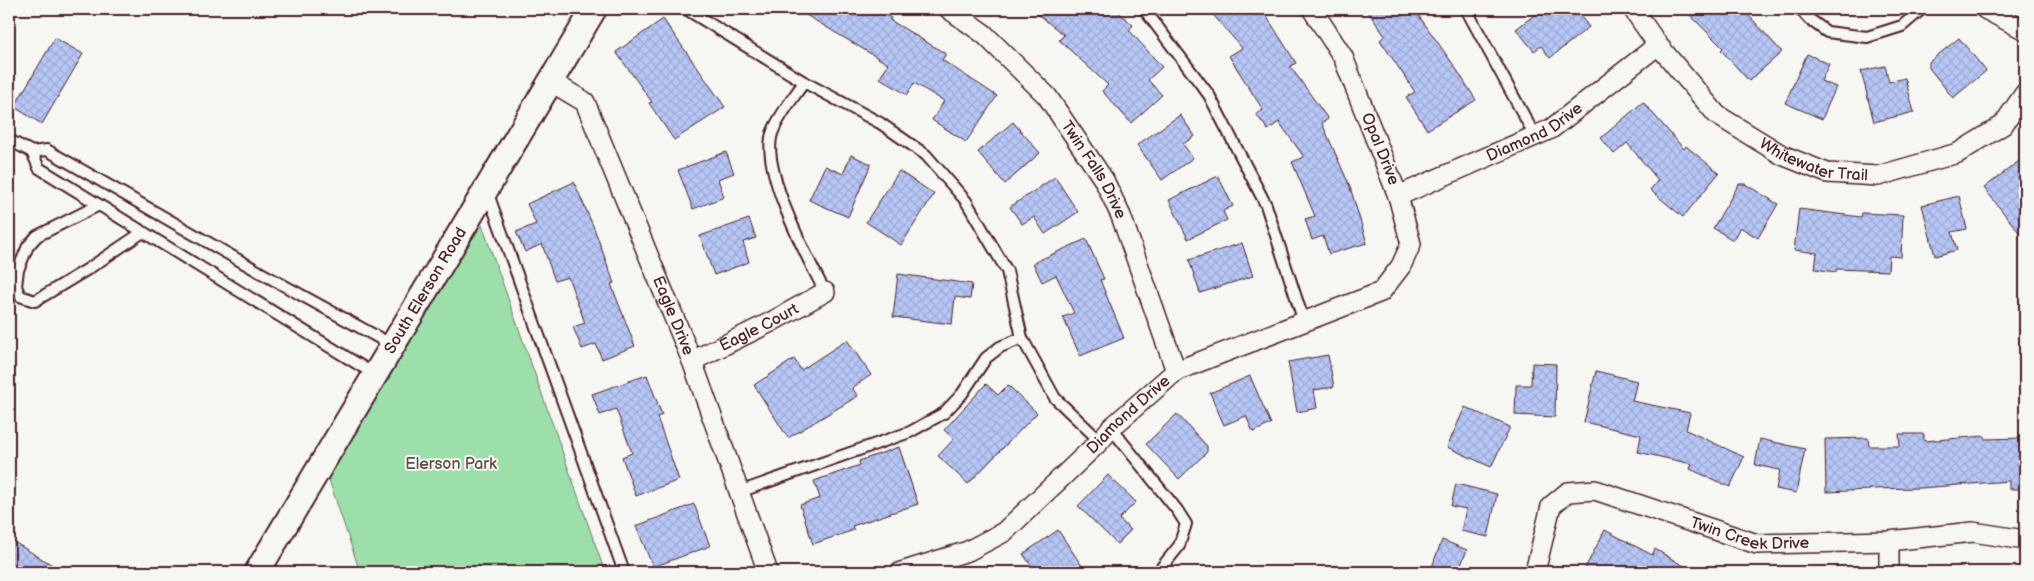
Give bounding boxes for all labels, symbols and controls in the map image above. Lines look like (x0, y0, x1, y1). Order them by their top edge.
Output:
street label: Diamond Drive (1484, 98, 1587, 166)
street label: Opal Drive (1357, 110, 1403, 188)
street label: Twin Falls Drive (1057, 117, 1131, 222)
street label: Whitewater Trail (1756, 134, 1869, 185)
street label: South Elerson Road (380, 224, 471, 357)
street label: Eagle Drive (648, 273, 698, 358)
street label: Eagle Court (716, 299, 802, 355)
street label: Diamond Drive (1083, 371, 1174, 458)
park label: Elerson Park (405, 455, 497, 474)
street label: Twin Creek Drive (1688, 513, 1810, 554)

